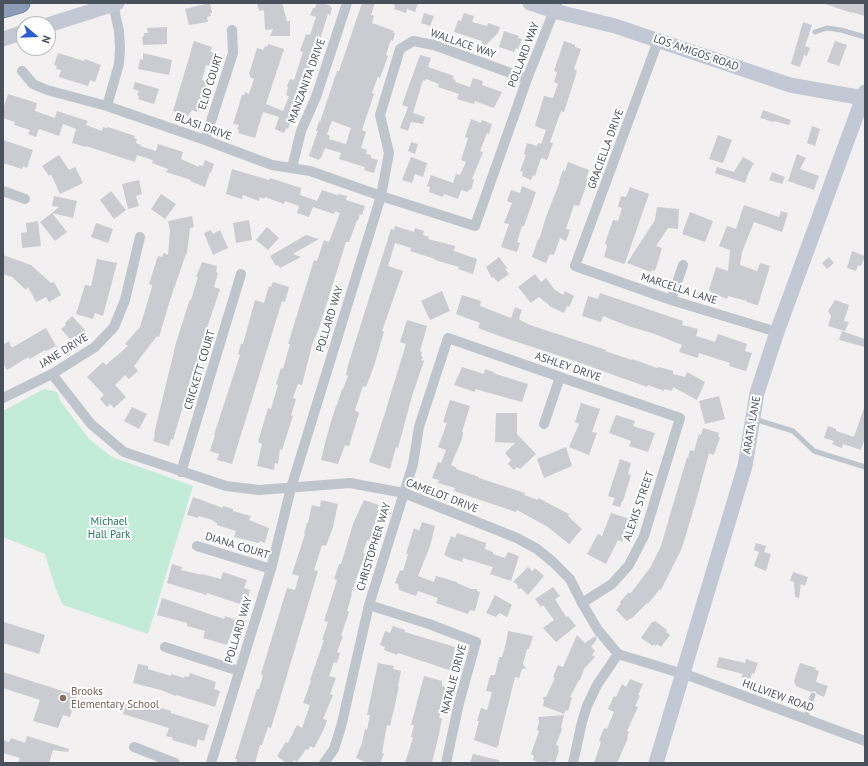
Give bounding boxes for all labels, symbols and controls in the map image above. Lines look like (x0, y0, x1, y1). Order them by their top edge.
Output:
north arrow (16, 16, 56, 56)
street label: POLLARD WAY (506, 21, 542, 89)
street label: WALLACE WAY (428, 27, 498, 61)
street label: LOS AMIGOS ROAD (652, 32, 740, 74)
text: N (39, 34, 54, 45)
street label: MANZANITA DRIVE (286, 37, 328, 125)
street label: ELIO COURT (196, 52, 226, 112)
street label: GRACIELLA DRIVE (585, 107, 627, 191)
street label: BLASI DRIVE (173, 111, 233, 143)
street label: MARCELLA LANE (639, 270, 719, 308)
street label: POLLARD WAY (314, 284, 346, 354)
street label: CRICKETT COURT (182, 328, 218, 412)
street label: JANE DRIVE (37, 331, 91, 371)
street label: ASHLEY DRIVE (533, 349, 603, 385)
street label: ARATA LANE (740, 395, 764, 455)
street label: ALEXIS STREET (621, 469, 657, 543)
street label: CAMELOT DRIVE (404, 476, 480, 516)
street label: CHRISTOPHER WAY (354, 501, 394, 593)
park label: Michael Hall Park (88, 515, 130, 541)
street label: DIANA COURT (203, 530, 271, 562)
street label: POLLARD WAY (223, 595, 255, 665)
street label: NATALIE DRIVE (438, 643, 470, 715)
street label: HILLVIEW ROAD (740, 677, 816, 715)
place label: Brooks Elementary School (71, 685, 159, 711)
marker: Brooks Elementary School (58, 693, 68, 703)

